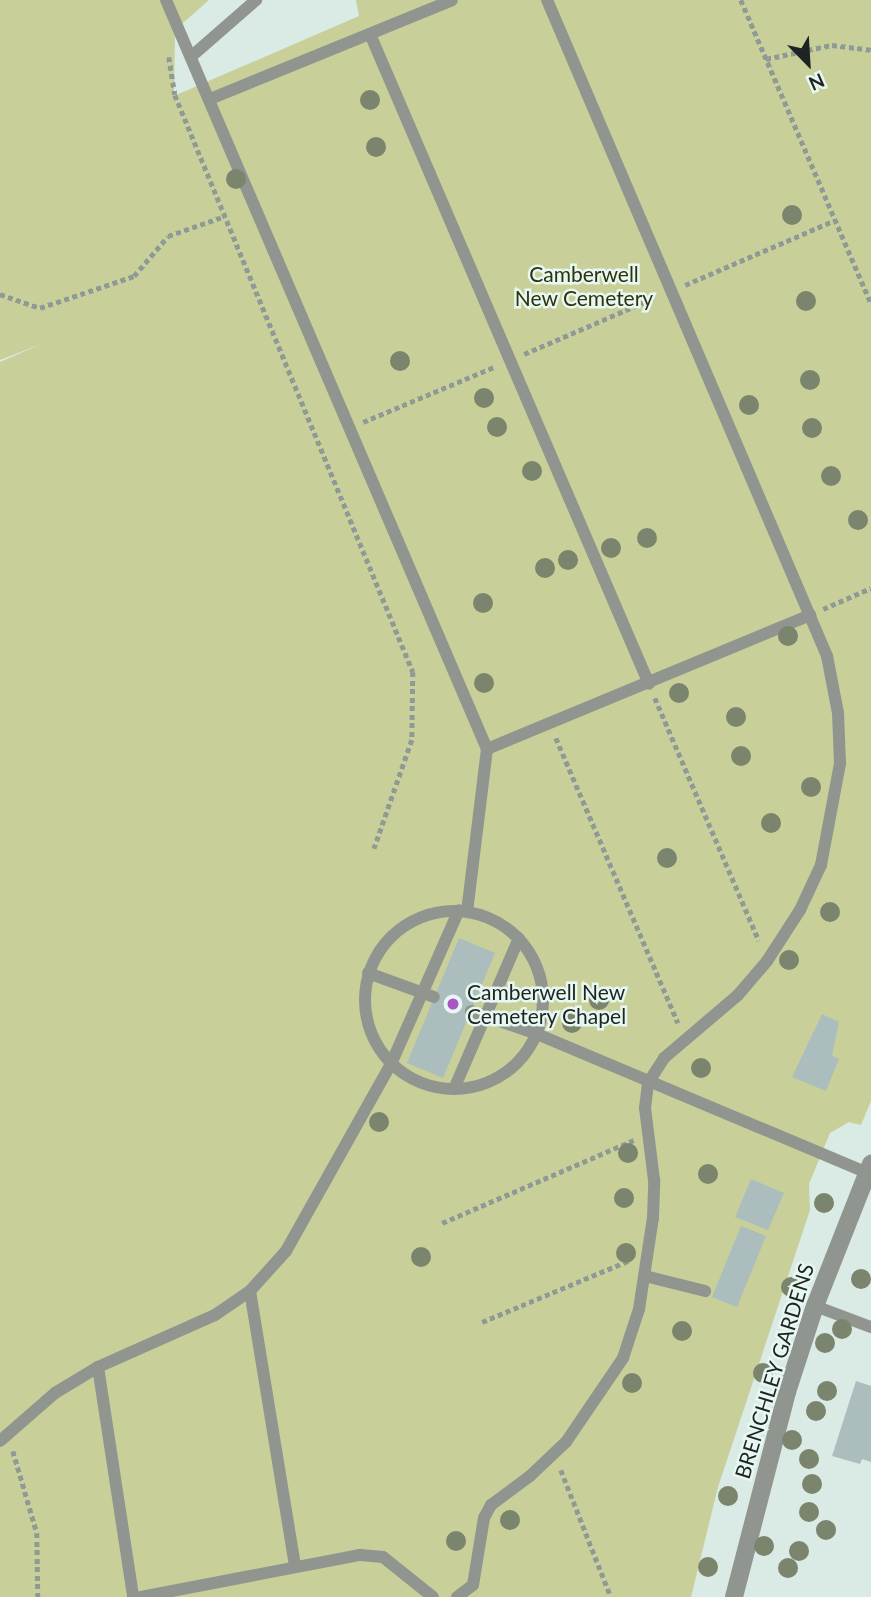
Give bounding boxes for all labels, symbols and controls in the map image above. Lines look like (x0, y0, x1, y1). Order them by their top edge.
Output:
north arrow (773, 28, 843, 98)
text: N (805, 69, 828, 96)
park label: Camberwell New Cemetery (515, 261, 653, 311)
place label: Camberwell New Cemetery Chapel (467, 979, 627, 1029)
marker: Camberwell New Cemetery Chapel (445, 996, 461, 1012)
street label: BRENCHLEY GARDENS (729, 1260, 819, 1482)

